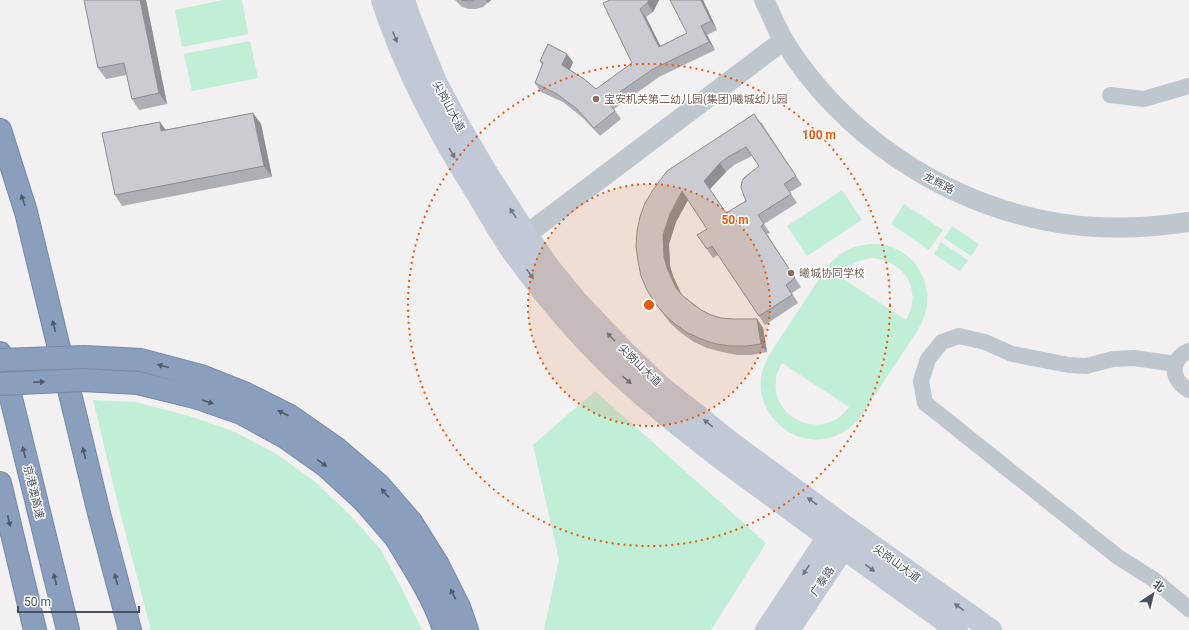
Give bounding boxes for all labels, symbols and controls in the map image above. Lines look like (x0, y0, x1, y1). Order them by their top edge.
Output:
one-way arrow (393, 31, 399, 43)
street label: 尖岗山大道 (430, 79, 467, 134)
place label: 宝安机关第二幼儿园(集团)曦城幼儿园 (604, 93, 788, 106)
marker: 宝安机关第二幼儿园(集团)曦城幼儿园 (591, 94, 601, 104)
text: 100 m (802, 128, 836, 142)
one-way arrow (449, 147, 456, 159)
street label: 龙辉路 (921, 170, 956, 197)
one-way arrow (19, 194, 25, 206)
one-way arrow (509, 208, 517, 218)
text: 50 m (721, 213, 749, 227)
place label: 曦城协同学校 (799, 267, 865, 280)
marker: 曦城协同学校 (786, 268, 796, 278)
one-way arrow (526, 269, 534, 280)
centre of rings (642, 298, 656, 312)
one-way arrow (51, 320, 57, 332)
one-way arrow (606, 332, 616, 342)
street label: 尖岗山大道 (615, 342, 664, 389)
one-way arrow (156, 363, 168, 369)
one-way arrow (622, 376, 632, 385)
one-way arrow (33, 378, 45, 385)
one-way arrow (203, 399, 215, 405)
one-way arrow (277, 410, 289, 416)
one-way arrow (702, 419, 713, 428)
one-way arrow (21, 446, 27, 459)
one-way arrow (81, 447, 87, 459)
one-way arrow (316, 459, 327, 468)
street label: 京港澳高速 (21, 464, 46, 520)
one-way arrow (381, 487, 390, 498)
one-way arrow (806, 497, 817, 506)
one-way arrow (6, 515, 12, 527)
street label: 尖岗山大道 (871, 542, 923, 585)
one-way arrow (802, 564, 810, 575)
street label: 广泰路 (808, 564, 837, 599)
one-way arrow (865, 564, 876, 572)
one-way arrow (52, 572, 58, 585)
one-way arrow (113, 573, 119, 585)
north arrow (1133, 574, 1173, 614)
text: 北 (1150, 578, 1167, 595)
scale bar (18, 588, 139, 614)
one-way arrow (449, 588, 456, 600)
text: 50 m (24, 595, 51, 609)
one-way arrow (954, 603, 965, 611)

